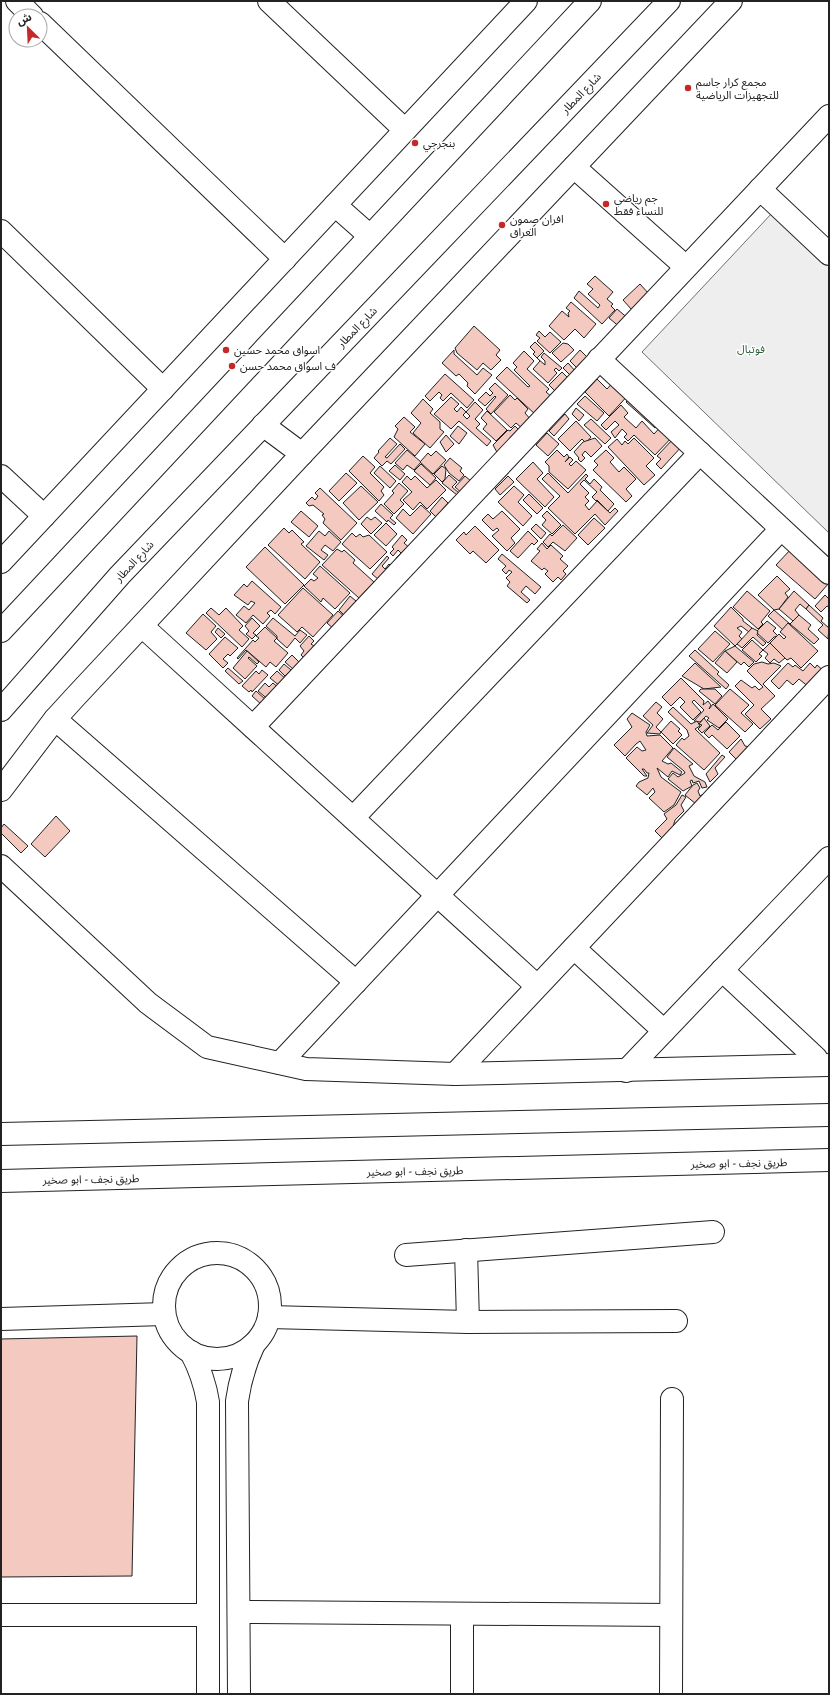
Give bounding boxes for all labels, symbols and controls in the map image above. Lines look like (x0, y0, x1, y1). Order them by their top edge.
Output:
north arrow (8, 8, 48, 48)
text: ش (14, 8, 34, 28)
street label: شارع المطار (557, 69, 605, 118)
place label: مجمع كرار جاسم للتجهيزات الرياضية (696, 74, 779, 102)
marker: مجمع كرار جاسم للتجهيزات الرياضية (683, 83, 693, 93)
place label: بنجرجي (423, 135, 455, 153)
marker: بنجرجي (410, 138, 420, 148)
place label: جم رياضي للنساء فقط (614, 190, 664, 218)
marker: جم رياضي للنساء فقط (601, 199, 611, 209)
place label: افران صمون العراق (510, 211, 564, 239)
marker: افران صمون العراق (497, 220, 507, 230)
street label: شارع المطار (333, 303, 381, 352)
park label: فوتبال (737, 341, 765, 356)
place label: اسواق محمد حسين (234, 342, 320, 357)
marker: اسواق محمد حسين (221, 345, 231, 355)
place label: ف اسواق محمد حسن (240, 358, 336, 373)
marker: ف اسواق محمد حسن (227, 361, 237, 371)
street label: شارع المطار (110, 537, 158, 586)
street label: طريق نجف - ابو صخير (689, 1154, 788, 1171)
street label: طريق نجف - ابو صخير (365, 1162, 464, 1179)
street label: طريق نجف - ابو صخير (41, 1170, 140, 1187)

